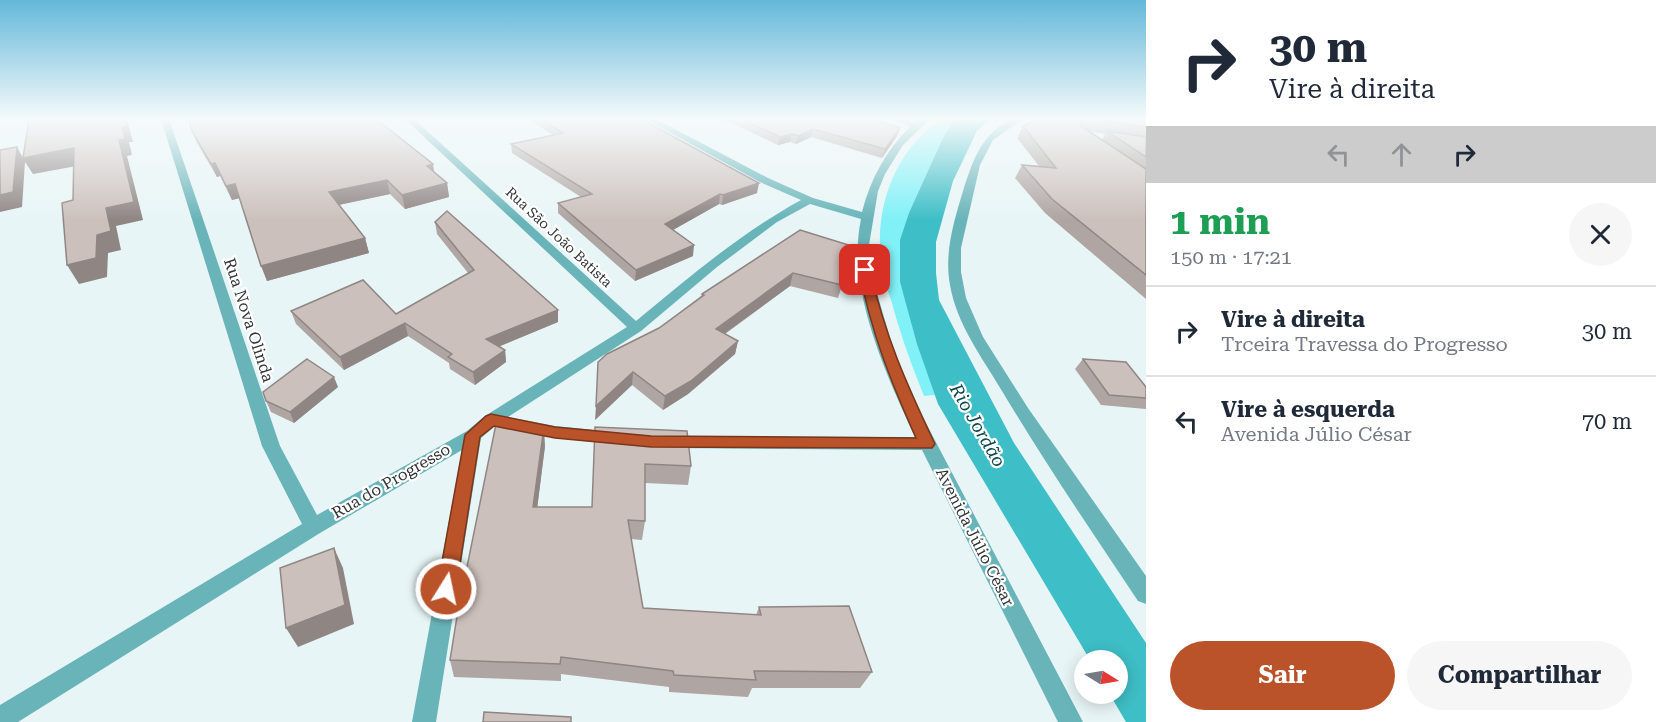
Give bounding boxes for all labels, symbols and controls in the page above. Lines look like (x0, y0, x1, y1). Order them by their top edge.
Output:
text: 30 m (1269, 23, 1367, 72)
icon: right (1170, 24, 1248, 102)
text: Vire à direita (1269, 73, 1435, 105)
icon: left (1322, 138, 1355, 171)
icon: ahead (1385, 138, 1418, 171)
icon: right (1448, 138, 1481, 171)
street label: Rua São João Batista (503, 184, 616, 291)
text: 1 min (1170, 201, 1270, 243)
button: close (1569, 203, 1632, 266)
pin (839, 244, 890, 295)
text: 150 m · 17:21 (1170, 245, 1292, 269)
icon: arrive (848, 253, 881, 286)
street label: Rua Nova Olinda (220, 256, 278, 385)
text: Vire à direita (1221, 307, 1365, 332)
icon: right (1170, 315, 1203, 348)
text: 30 m (1582, 319, 1632, 344)
text: Trceira Travessa do Progresso (1221, 332, 1508, 356)
water label: Rio Jordão (945, 379, 1010, 470)
text: Vire à esquerda (1221, 397, 1395, 422)
icon: left (1170, 405, 1203, 438)
text: 70 m (1582, 409, 1632, 434)
text: Avenida Júlio César (1221, 422, 1412, 446)
street label: Rua do Progresso (329, 439, 454, 523)
street label: Avenida Júlio César (932, 465, 1018, 610)
position arrow (414, 557, 478, 621)
button: Sair (1170, 641, 1395, 710)
button: Compartilhar (1407, 641, 1632, 710)
north arrow (1074, 650, 1128, 704)
map controls (1074, 650, 1128, 704)

